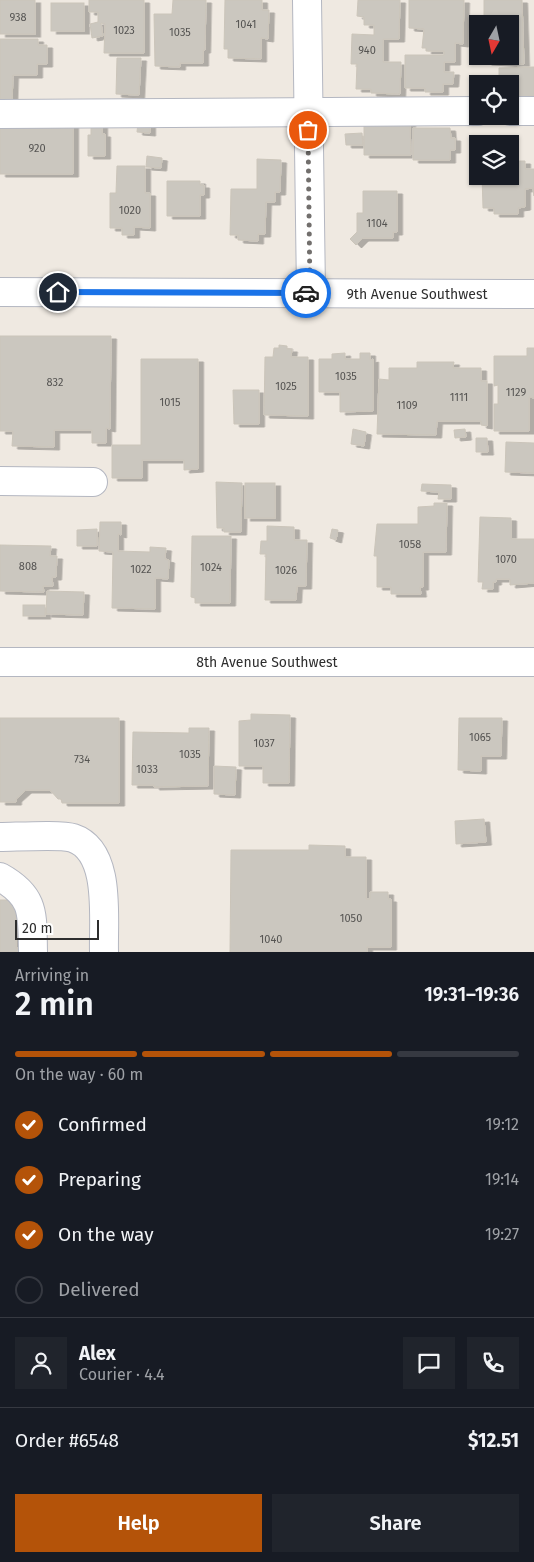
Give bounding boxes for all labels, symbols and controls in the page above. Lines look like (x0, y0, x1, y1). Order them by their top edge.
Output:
house number: 938 (9, 11, 27, 24)
north arrow (469, 15, 519, 65)
map controls (469, 15, 519, 185)
house number: 1041 (236, 18, 256, 31)
house number: 1023 (113, 24, 135, 37)
house number: 1035 (169, 26, 191, 39)
house number: 940 (358, 44, 376, 57)
button: locate (469, 75, 519, 125)
pin (287, 109, 329, 151)
icon: bag (294, 116, 322, 144)
button: layers (469, 135, 519, 185)
house number: 920 (28, 142, 46, 155)
house number: 1020 (119, 204, 141, 217)
house number: 1104 (366, 217, 388, 230)
courier (281, 268, 331, 318)
pin (37, 271, 79, 313)
icon: home (44, 278, 72, 306)
icon: car (292, 279, 320, 307)
street label: 9th Avenue Southwest (347, 286, 488, 303)
house number: 1035 (335, 370, 357, 383)
house number: 832 (47, 376, 63, 389)
house number: 1025 (275, 380, 297, 393)
house number: 1129 (506, 386, 526, 399)
house number: 1111 (450, 391, 468, 404)
house number: 1015 (160, 396, 181, 409)
house number: 1109 (396, 399, 418, 412)
house number: 1058 (399, 538, 421, 551)
house number: 1070 (495, 553, 517, 566)
house number: 808 (19, 560, 37, 573)
house number: 1024 (200, 561, 222, 574)
house number: 1022 (130, 563, 152, 576)
house number: 1026 (275, 564, 297, 577)
street label: 8th Avenue Southwest (196, 654, 339, 671)
house number: 1065 (469, 731, 492, 744)
house number: 1037 (253, 737, 275, 750)
house number: 1035 (179, 748, 201, 761)
house number: 734 (74, 753, 90, 766)
house number: 1033 (136, 763, 158, 776)
house number: 1050 (340, 912, 362, 925)
scale bar (15, 917, 99, 940)
text: 20 m (22, 920, 52, 937)
house number: 1040 (260, 933, 282, 946)
text: Arriving in (15, 966, 89, 985)
text: 19:31–19:36 (424, 983, 519, 1006)
text: 2 min (15, 985, 94, 1023)
text: On the way · 60 m (15, 1065, 143, 1084)
icon: check (15, 1111, 43, 1139)
text: Confirmed (58, 1113, 147, 1136)
text: 19:12 (486, 1115, 519, 1134)
icon: check (15, 1166, 43, 1194)
text: Preparing (58, 1168, 141, 1191)
text: 19:14 (485, 1170, 519, 1189)
icon: check (15, 1221, 43, 1249)
text: On the way (58, 1223, 154, 1246)
text: 19:27 (485, 1225, 519, 1244)
text: Delivered (58, 1278, 140, 1301)
button: person (15, 1337, 67, 1389)
button: chat (403, 1337, 455, 1389)
button: phone (467, 1337, 519, 1389)
text: Alex (79, 1342, 116, 1365)
text: Courier · 4.4 (79, 1365, 165, 1384)
text: Order #6548 (15, 1429, 119, 1452)
text: $12.51 (468, 1429, 519, 1452)
button: Help (15, 1494, 262, 1552)
button: Share (272, 1494, 519, 1552)

